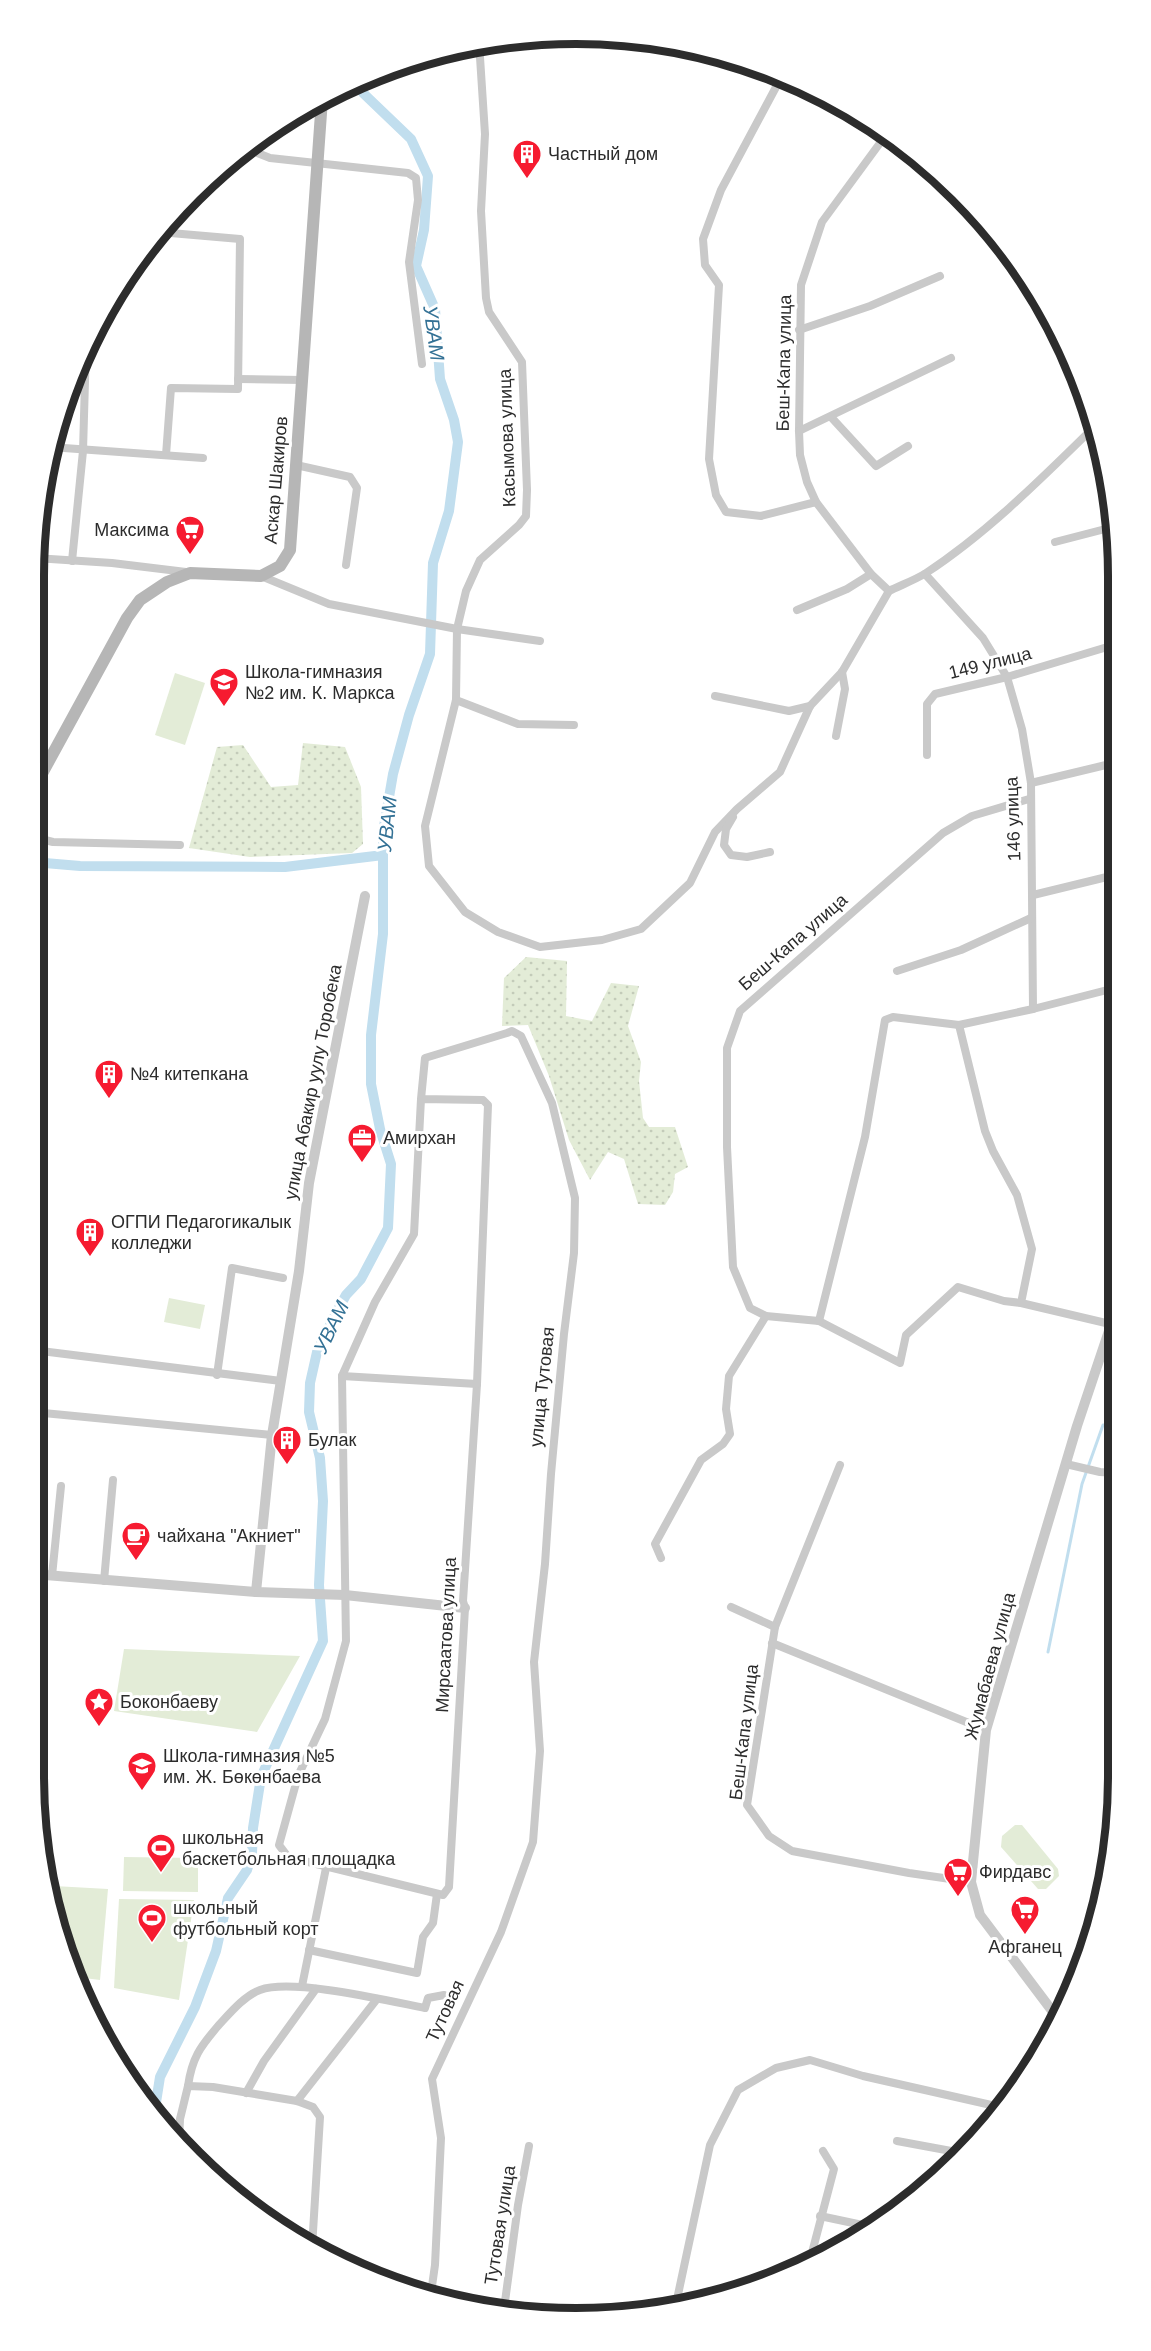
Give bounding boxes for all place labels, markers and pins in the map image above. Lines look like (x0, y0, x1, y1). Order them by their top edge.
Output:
building icon: Частный дом (511, 138, 543, 180)
place label: Частный дом (548, 144, 658, 164)
supermarket icon: Максима (174, 514, 206, 556)
place label: Максима (94, 520, 170, 540)
place label: Школа-гимназия №2 им. К. Маркса (245, 662, 396, 703)
school or university icon: Школа-гимназия №2 им. К. Маркса (208, 666, 240, 708)
building icon: №4 китепкана (93, 1058, 125, 1100)
place label: №4 китепкана (130, 1064, 249, 1084)
office icon: Амирхан (346, 1122, 378, 1164)
place label: Амирхан (383, 1128, 456, 1148)
place label: ОГПИ Педагогикалык колледжи (111, 1212, 291, 1253)
building icon: ОГПИ Педагогикалык колледжи (74, 1216, 106, 1258)
building icon: Булак (271, 1424, 303, 1466)
place label: Булак (308, 1430, 357, 1450)
cafe icon: чайхана "Акниет" (120, 1520, 152, 1562)
place label: чайхана "Акниет" (157, 1526, 301, 1546)
place icon: Боконбаеву (83, 1686, 115, 1728)
place label: Боконбаеву (120, 1692, 218, 1712)
place label: Школа-гимназия №5 им. Ж. Бөкөнбаева (163, 1746, 335, 1787)
school or university icon: Школа-гимназия №5 им. Ж. Бөкөнбаева (126, 1750, 158, 1792)
place label: школьная баскетбольная площадка (182, 1828, 396, 1869)
sports icon: школьная баскетбольная площадка (145, 1832, 177, 1874)
supermarket icon: Фирдавс (942, 1856, 974, 1898)
place label: Фирдавс (979, 1862, 1051, 1882)
supermarket icon: Афганец (1009, 1894, 1041, 1936)
place label: школьный футбольный корт (173, 1898, 319, 1939)
sports icon: школьный футбольный корт (136, 1902, 168, 1944)
place label: Афганец (988, 1937, 1062, 1957)

